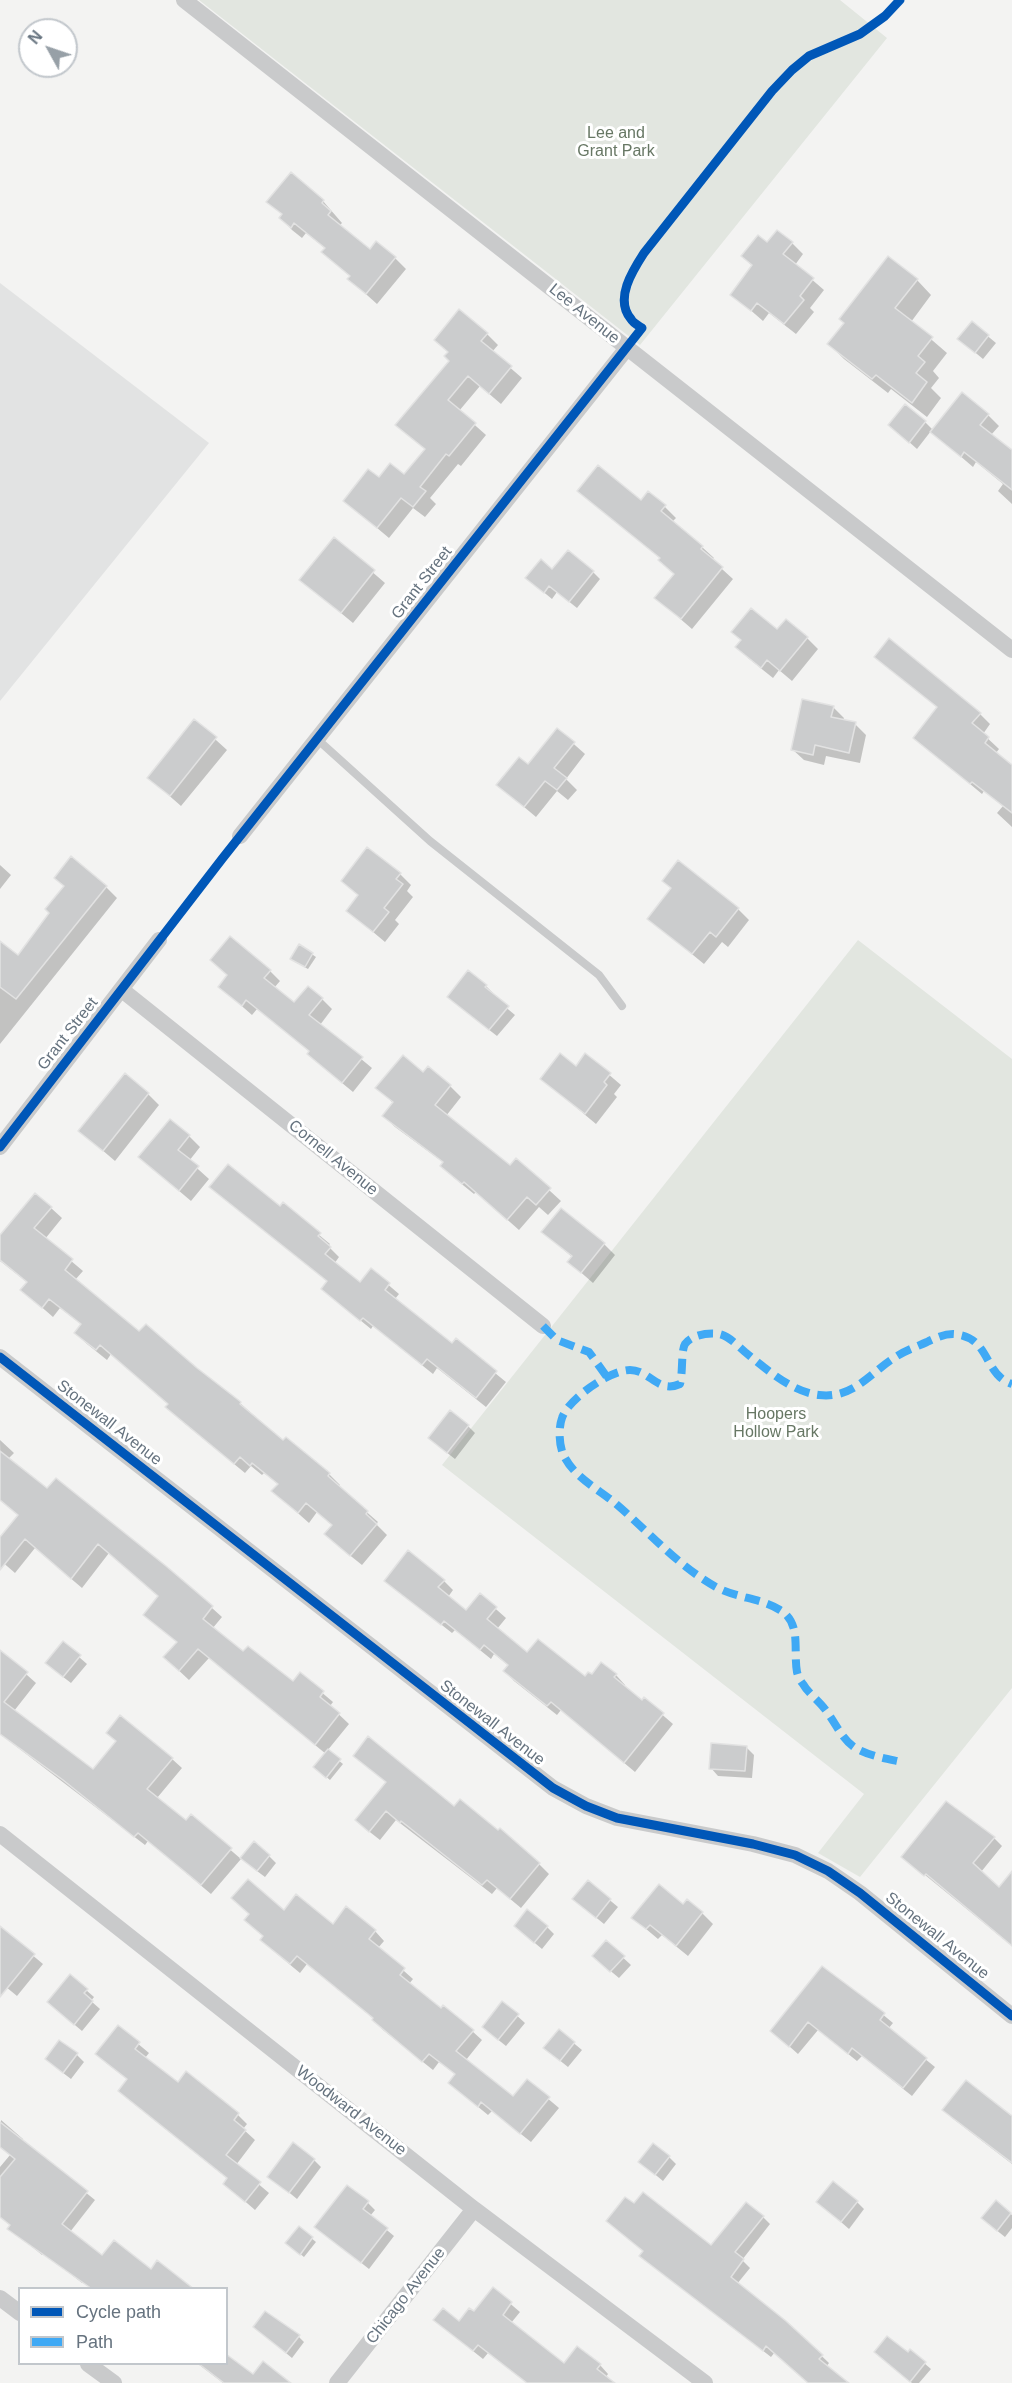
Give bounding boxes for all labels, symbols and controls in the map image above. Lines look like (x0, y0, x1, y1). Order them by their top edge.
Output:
north arrow (18, 18, 78, 78)
text: N (25, 28, 46, 47)
park label: Lee and Grant Park (577, 124, 655, 162)
street label: Lee Avenue (545, 280, 623, 348)
street label: Grant Street (388, 543, 456, 623)
street label: Grant Street (34, 994, 102, 1074)
street label: Cornell Avenue (285, 1116, 381, 1200)
street label: Stonewall Avenue (53, 1376, 165, 1470)
park label: Hoopers Hollow Park (733, 1405, 819, 1443)
street label: Stonewall Avenue (436, 1676, 548, 1770)
street label: Stonewall Avenue (881, 1888, 993, 1984)
street label: Woodward Avenue (292, 2062, 410, 2160)
street label: Chicago Avenue (362, 2244, 450, 2348)
legend (18, 2287, 228, 2365)
text: Cycle path (76, 2302, 161, 2322)
text: Path (76, 2332, 113, 2352)

